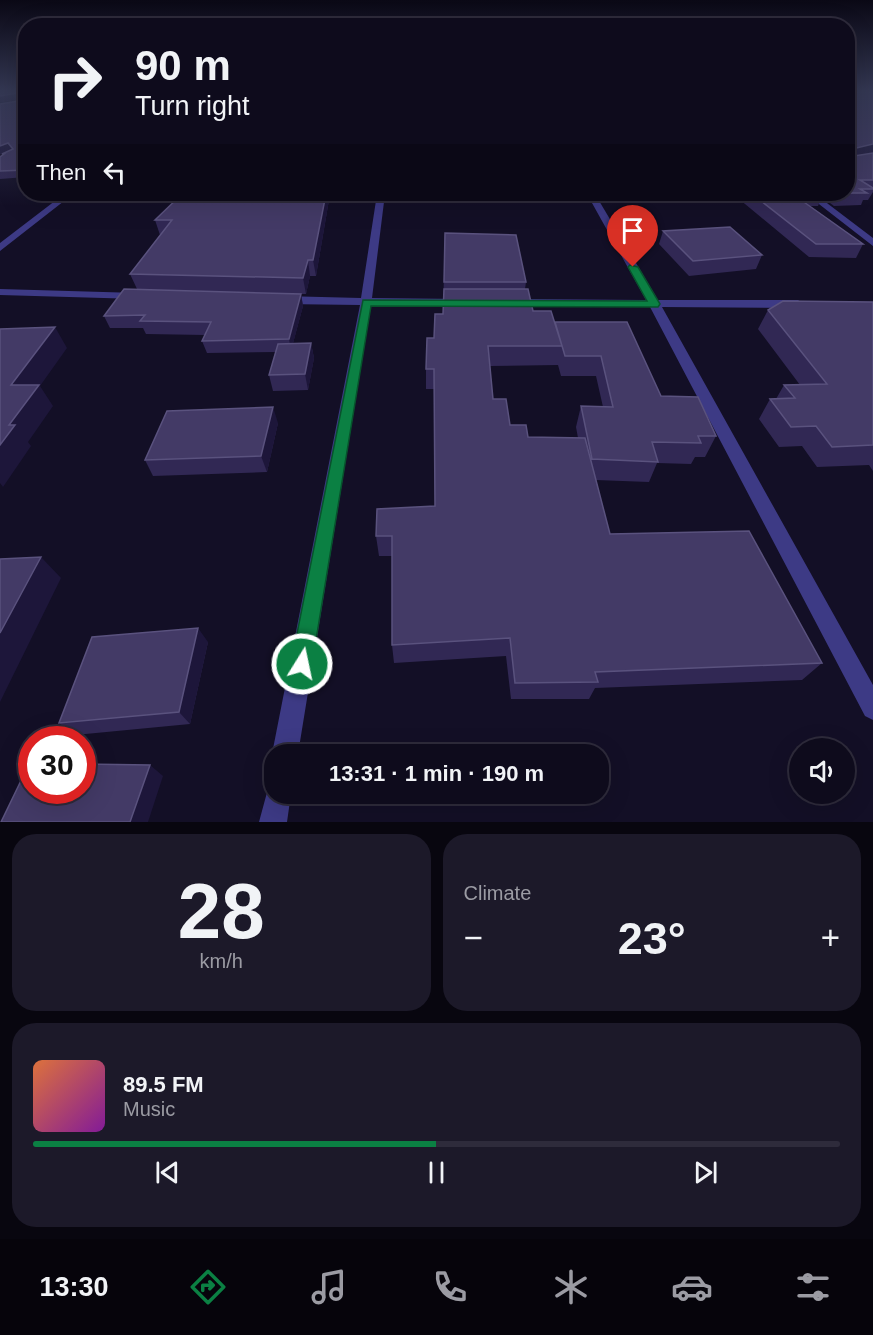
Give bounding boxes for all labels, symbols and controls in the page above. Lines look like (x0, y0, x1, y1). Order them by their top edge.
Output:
icon: right (36, 42, 114, 120)
text: 90 m (135, 42, 231, 89)
text: Turn right (135, 91, 250, 121)
icon: left (98, 156, 131, 189)
text: Then (36, 160, 86, 185)
pin (607, 205, 658, 267)
icon: arrive (616, 214, 649, 247)
position arrow (270, 632, 334, 696)
speed limit sign: 30 (18, 726, 96, 804)
map controls (789, 738, 855, 804)
button: sound (789, 738, 855, 804)
text: 13:31 · 1 min · 190 m (329, 761, 544, 786)
text: 28 (178, 867, 265, 955)
text: Climate (464, 882, 531, 904)
text: 23° (618, 913, 686, 964)
text: − (464, 919, 483, 956)
text: + (821, 919, 840, 956)
text: km/h (200, 950, 243, 972)
text: 89.5 FM (123, 1072, 204, 1097)
text: Music (123, 1098, 175, 1120)
icon: previous (151, 1156, 184, 1189)
icon: pause (420, 1156, 453, 1189)
icon: next (689, 1156, 722, 1189)
icon: directions (187, 1266, 229, 1308)
icon: music (308, 1266, 350, 1308)
icon: phone (429, 1266, 471, 1308)
icon: climate (550, 1266, 592, 1308)
icon: car (671, 1266, 713, 1308)
icon: filters (792, 1266, 834, 1308)
text: 13:30 (39, 1272, 108, 1302)

